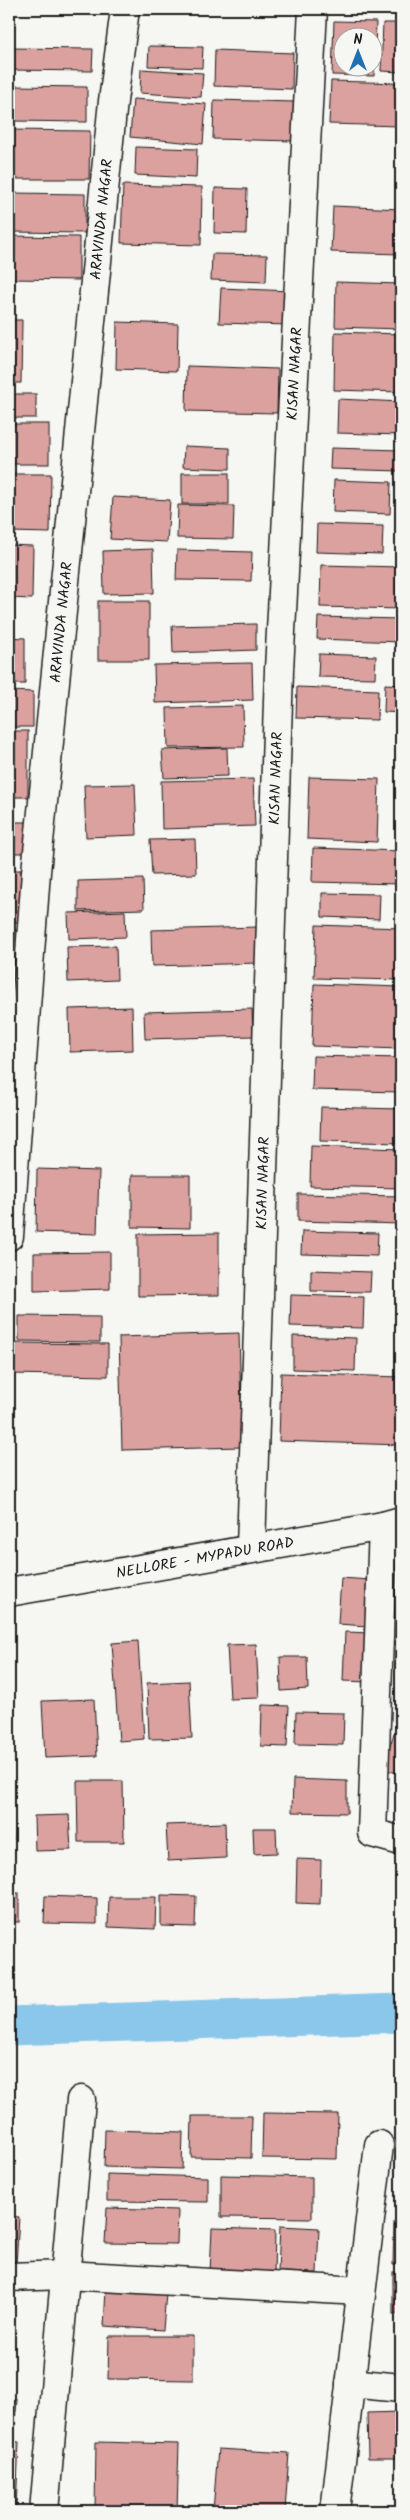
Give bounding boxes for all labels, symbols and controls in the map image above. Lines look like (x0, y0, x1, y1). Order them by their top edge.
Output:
north arrow (332, 28, 382, 78)
text: N (354, 29, 363, 51)
street label: ARAVINDA NAGAR (84, 158, 120, 281)
street label: KISAN NAGAR (281, 327, 310, 421)
street label: ARAVINDA NAGAR (44, 561, 80, 684)
street label: KISAN NAGAR (263, 731, 290, 825)
street label: KISAN NAGAR (250, 1136, 277, 1230)
street label: NELLORE - MYPADU ROAD (114, 1531, 296, 1586)

